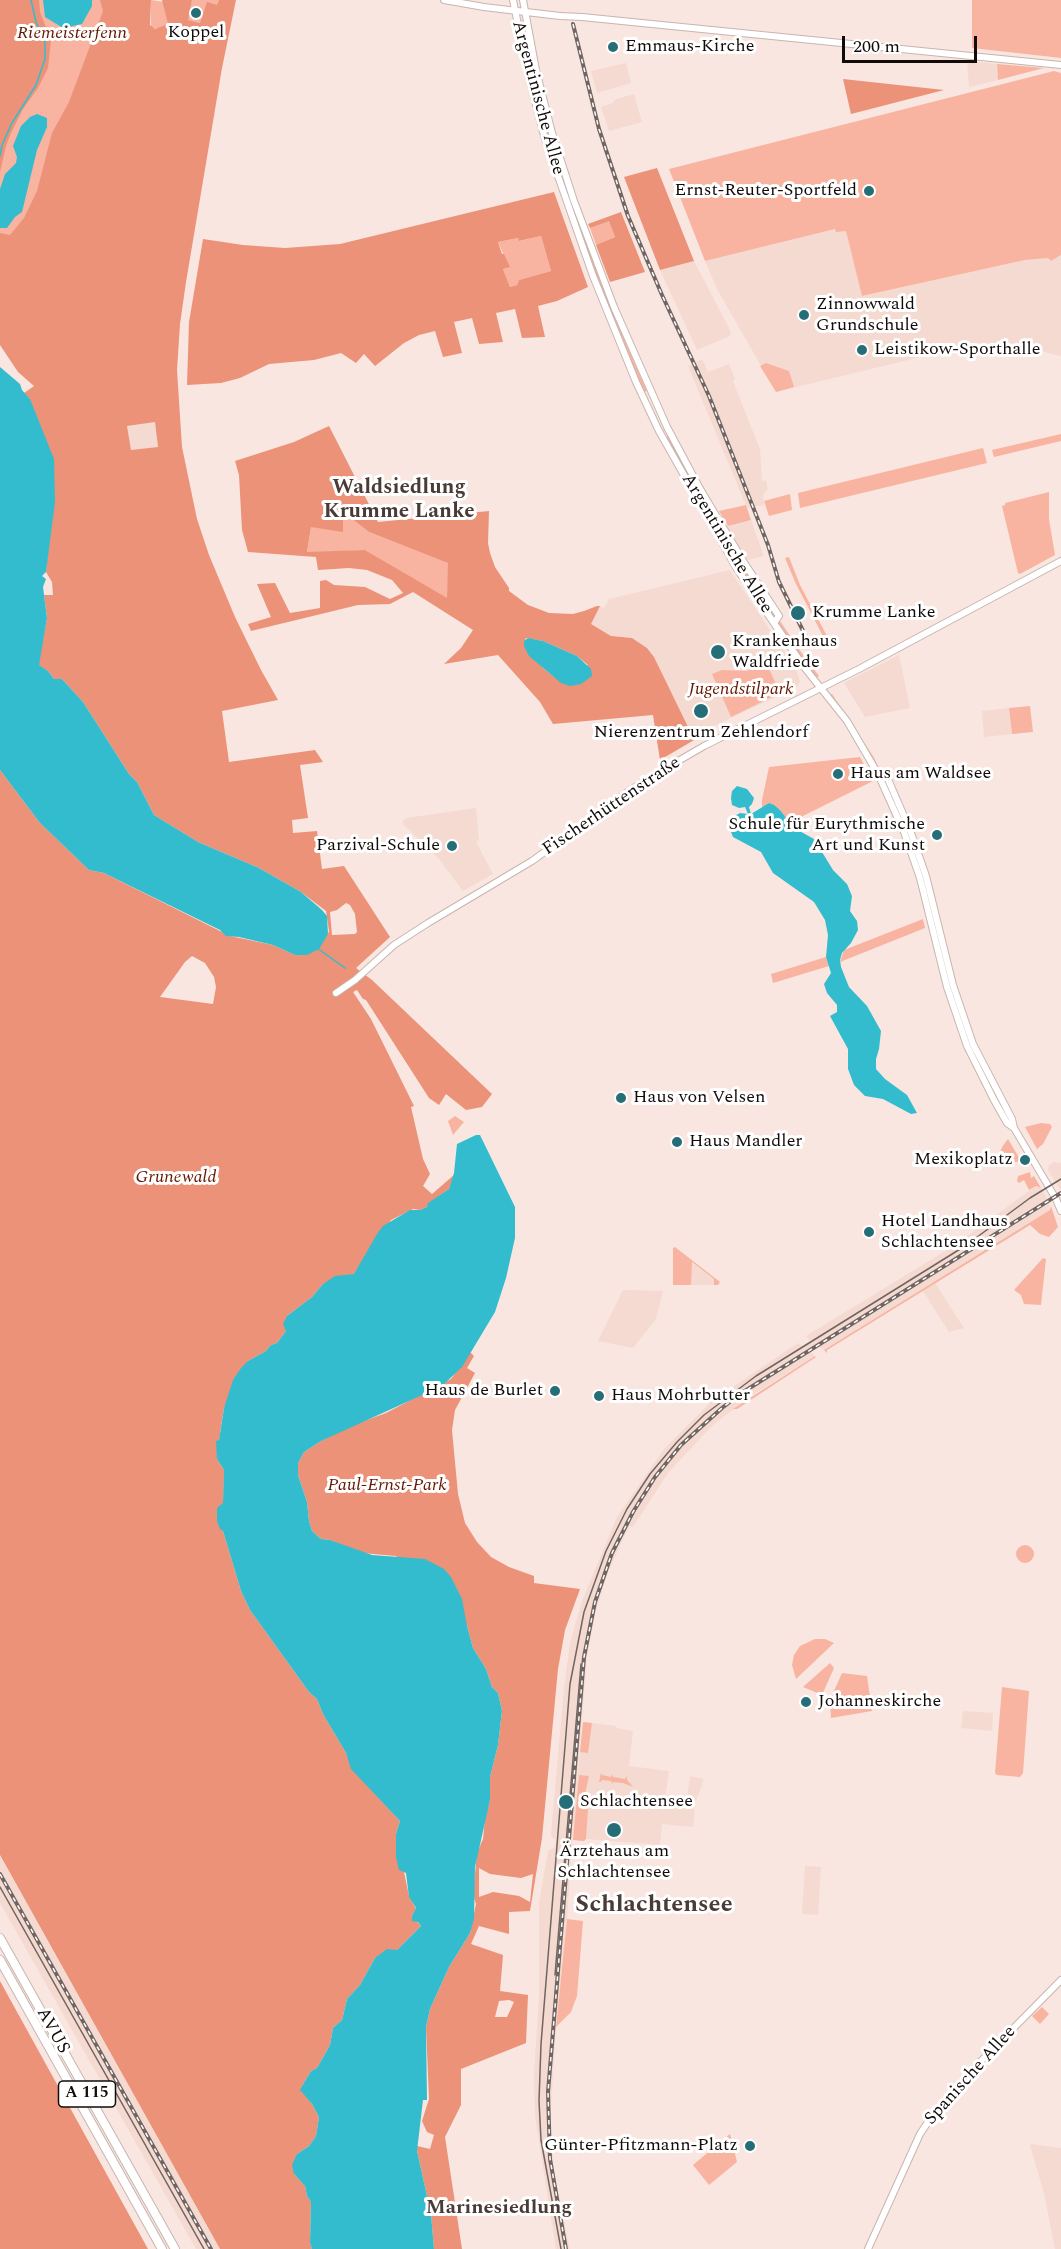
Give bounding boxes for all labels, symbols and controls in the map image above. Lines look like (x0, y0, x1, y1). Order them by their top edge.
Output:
marker: Koppel (189, 6, 203, 20)
street label: Argentinische Allee (506, 18, 568, 178)
place label: Koppel (168, 22, 224, 44)
park label: Riemeisterfenn (17, 23, 127, 45)
scale bar (845, 24, 980, 62)
text: 200 m (853, 33, 900, 60)
place label: Emmaus-Kirche (625, 36, 754, 58)
marker: Emmaus-Kirche (606, 40, 620, 54)
place label: Ernst-Reuter-Sportfeld (674, 180, 857, 202)
marker: Ernst-Reuter-Sportfeld (862, 184, 876, 198)
place label: Zinnowwald Grundschule (816, 294, 919, 336)
marker: Zinnowwald Grundschule (797, 308, 811, 322)
place label: Leistikow-Sporthalle (874, 339, 1041, 361)
marker: Leistikow-Sporthalle (855, 343, 869, 357)
street label: Argentinische Allee (676, 470, 776, 618)
district label: Waldsiedlung Krumme Lanke (323, 476, 475, 526)
place label: Krumme Lanke (812, 602, 935, 624)
marker: Krumme Lanke (789, 604, 807, 622)
place label: Krankenhaus Waldfriede (732, 631, 837, 674)
marker: Krankenhaus Waldfriede (709, 643, 727, 661)
park label: Jugendstilpark (689, 679, 793, 701)
marker: Nierenzentrum Zehlendorf (692, 702, 710, 720)
place label: Nierenzentrum Zehlendorf (594, 722, 808, 744)
street label: Fischerhüttenstraße (539, 753, 685, 861)
place label: Haus am Waldsee (850, 763, 991, 785)
marker: Haus am Waldsee (831, 767, 845, 781)
place label: Schule für Eurythmische Art und Kunst (728, 814, 925, 856)
marker: Schule für Eurythmische Art und Kunst (930, 828, 944, 842)
place label: Parzival-Schule (316, 835, 440, 857)
marker: Parzival-Schule (445, 839, 459, 853)
place label: Haus von Velsen (633, 1087, 765, 1109)
marker: Haus von Velsen (614, 1091, 628, 1105)
place label: Haus Mandler (689, 1131, 803, 1153)
marker: Haus Mandler (670, 1135, 684, 1149)
place label: Mexikoplatz (914, 1149, 1013, 1171)
marker: Mexikoplatz (1018, 1153, 1032, 1167)
park label: Grunewald (135, 1167, 217, 1189)
place label: Hotel Landhaus Schlachtensee (881, 1211, 1008, 1254)
marker: Hotel Landhaus Schlachtensee (862, 1225, 876, 1239)
place label: Haus de Burlet (425, 1380, 543, 1402)
marker: Haus de Burlet (548, 1384, 562, 1398)
place label: Haus Mohrbutter (611, 1385, 750, 1407)
marker: Haus Mohrbutter (592, 1389, 606, 1403)
park label: Paul-Ernst-Park (327, 1475, 447, 1497)
place label: Johanneskirche (818, 1691, 941, 1713)
marker: Johanneskirche (799, 1695, 813, 1709)
place label: Schlachtensee (580, 1791, 693, 1813)
marker: Schlachtensee (557, 1793, 575, 1811)
marker: Ärztehaus am Schlachtensee (605, 1821, 623, 1839)
place label: Ärztehaus am Schlachtensee (558, 1841, 670, 1884)
district label: Schlachtensee (575, 1892, 733, 1920)
street label: AVUS (31, 2004, 73, 2058)
street label: Spanische Allee (921, 2022, 1021, 2130)
road number: A 115 (58, 2081, 116, 2107)
place label: Günter-Pfitzmann-Platz (544, 2135, 738, 2157)
marker: Günter-Pfitzmann-Platz (743, 2139, 757, 2153)
district label: Marinesiedlung (426, 2197, 572, 2221)

